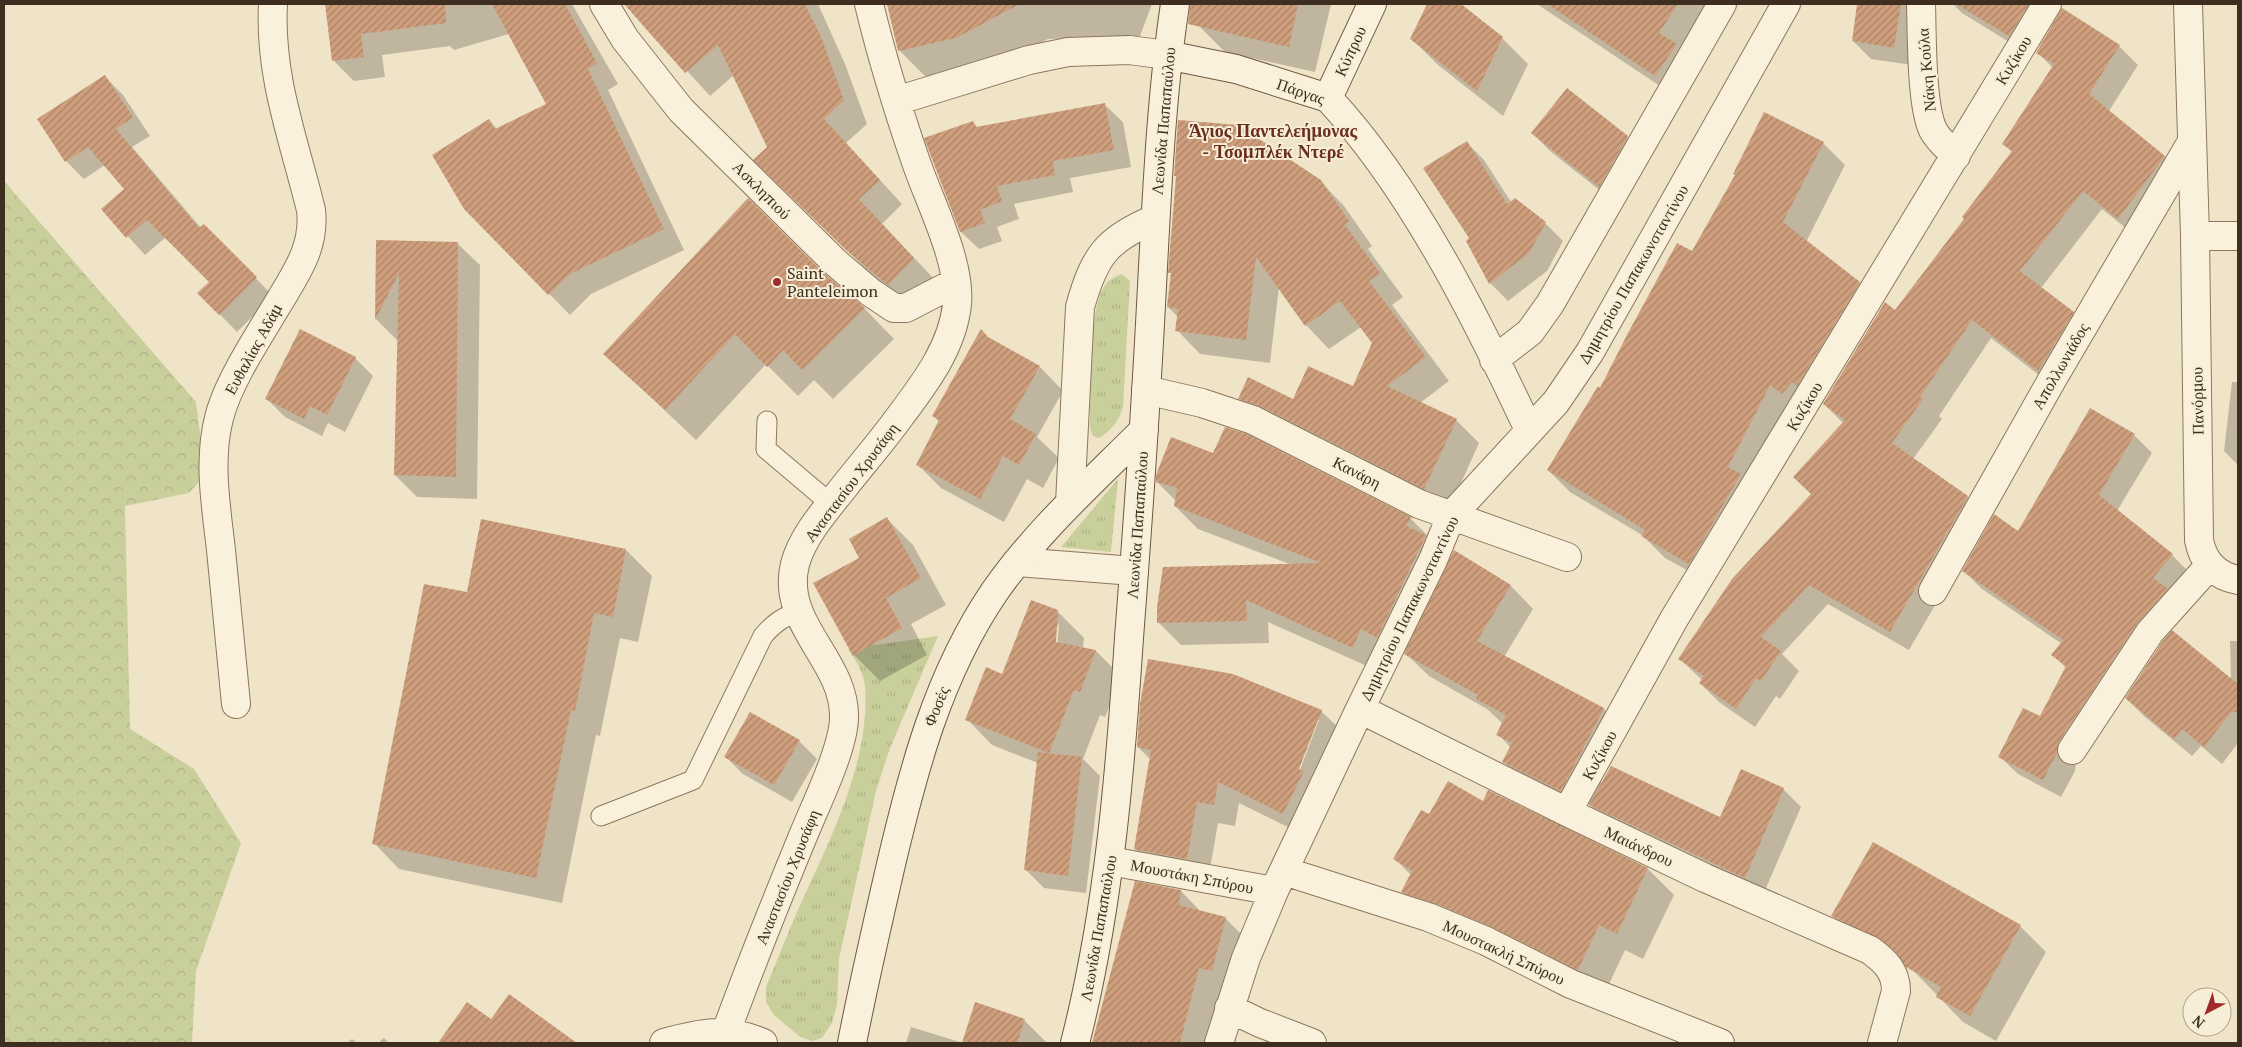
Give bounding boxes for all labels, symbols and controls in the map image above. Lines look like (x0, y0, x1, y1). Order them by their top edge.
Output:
street label: Κύπρου (1329, 22, 1371, 80)
street label: Νάκη Κούλα (1911, 27, 1941, 113)
street label: Κυζίκου (1990, 31, 2036, 89)
street label: Λεωνίδα Παπαπαύλου (1146, 46, 1180, 196)
street label: Πάργας (1274, 73, 1329, 110)
district label: Άγιος Παντελεήμονας - Τσομπλέκ Ντερέ (1189, 118, 1357, 163)
street label: Ασκληπιού (728, 156, 796, 224)
street label: Δημητρίου Παπακωνσταντίνου (1573, 180, 1693, 368)
place label: Saint Panteleimon (787, 262, 878, 302)
marker: Saint Panteleimon (771, 276, 783, 288)
street label: Ευθαλίας Αδάμ (219, 299, 287, 399)
street label: Απολλωνιάδος (2026, 318, 2094, 414)
street label: Πανόρμου (2185, 367, 2209, 435)
street label: Κυζίκου (1781, 377, 1827, 435)
street label: Αναστασίου Χρυσάφη (799, 418, 903, 546)
street label: Λεωνίδα Παπαπαύλου (1121, 450, 1153, 600)
street label: Κανάρη (1329, 451, 1385, 493)
street label: Δημητρίου Παπακωνσταντίνου (1355, 512, 1463, 704)
street label: Φοσές (918, 682, 954, 729)
street label: Κυζίκου (1576, 726, 1622, 784)
street label: Αναστασίου Χρυσάφη (750, 806, 824, 948)
street label: Μαιάνδρου (1601, 820, 1677, 872)
street label: Λεωνίδα Παπαπαύλου (1074, 853, 1122, 1003)
street label: Μουστάκη Σπύρου (1129, 853, 1255, 899)
street label: Μουστακλή Σπύρου (1439, 914, 1569, 990)
north arrow (2182, 987, 2232, 1037)
text: N (2188, 1011, 2208, 1033)

